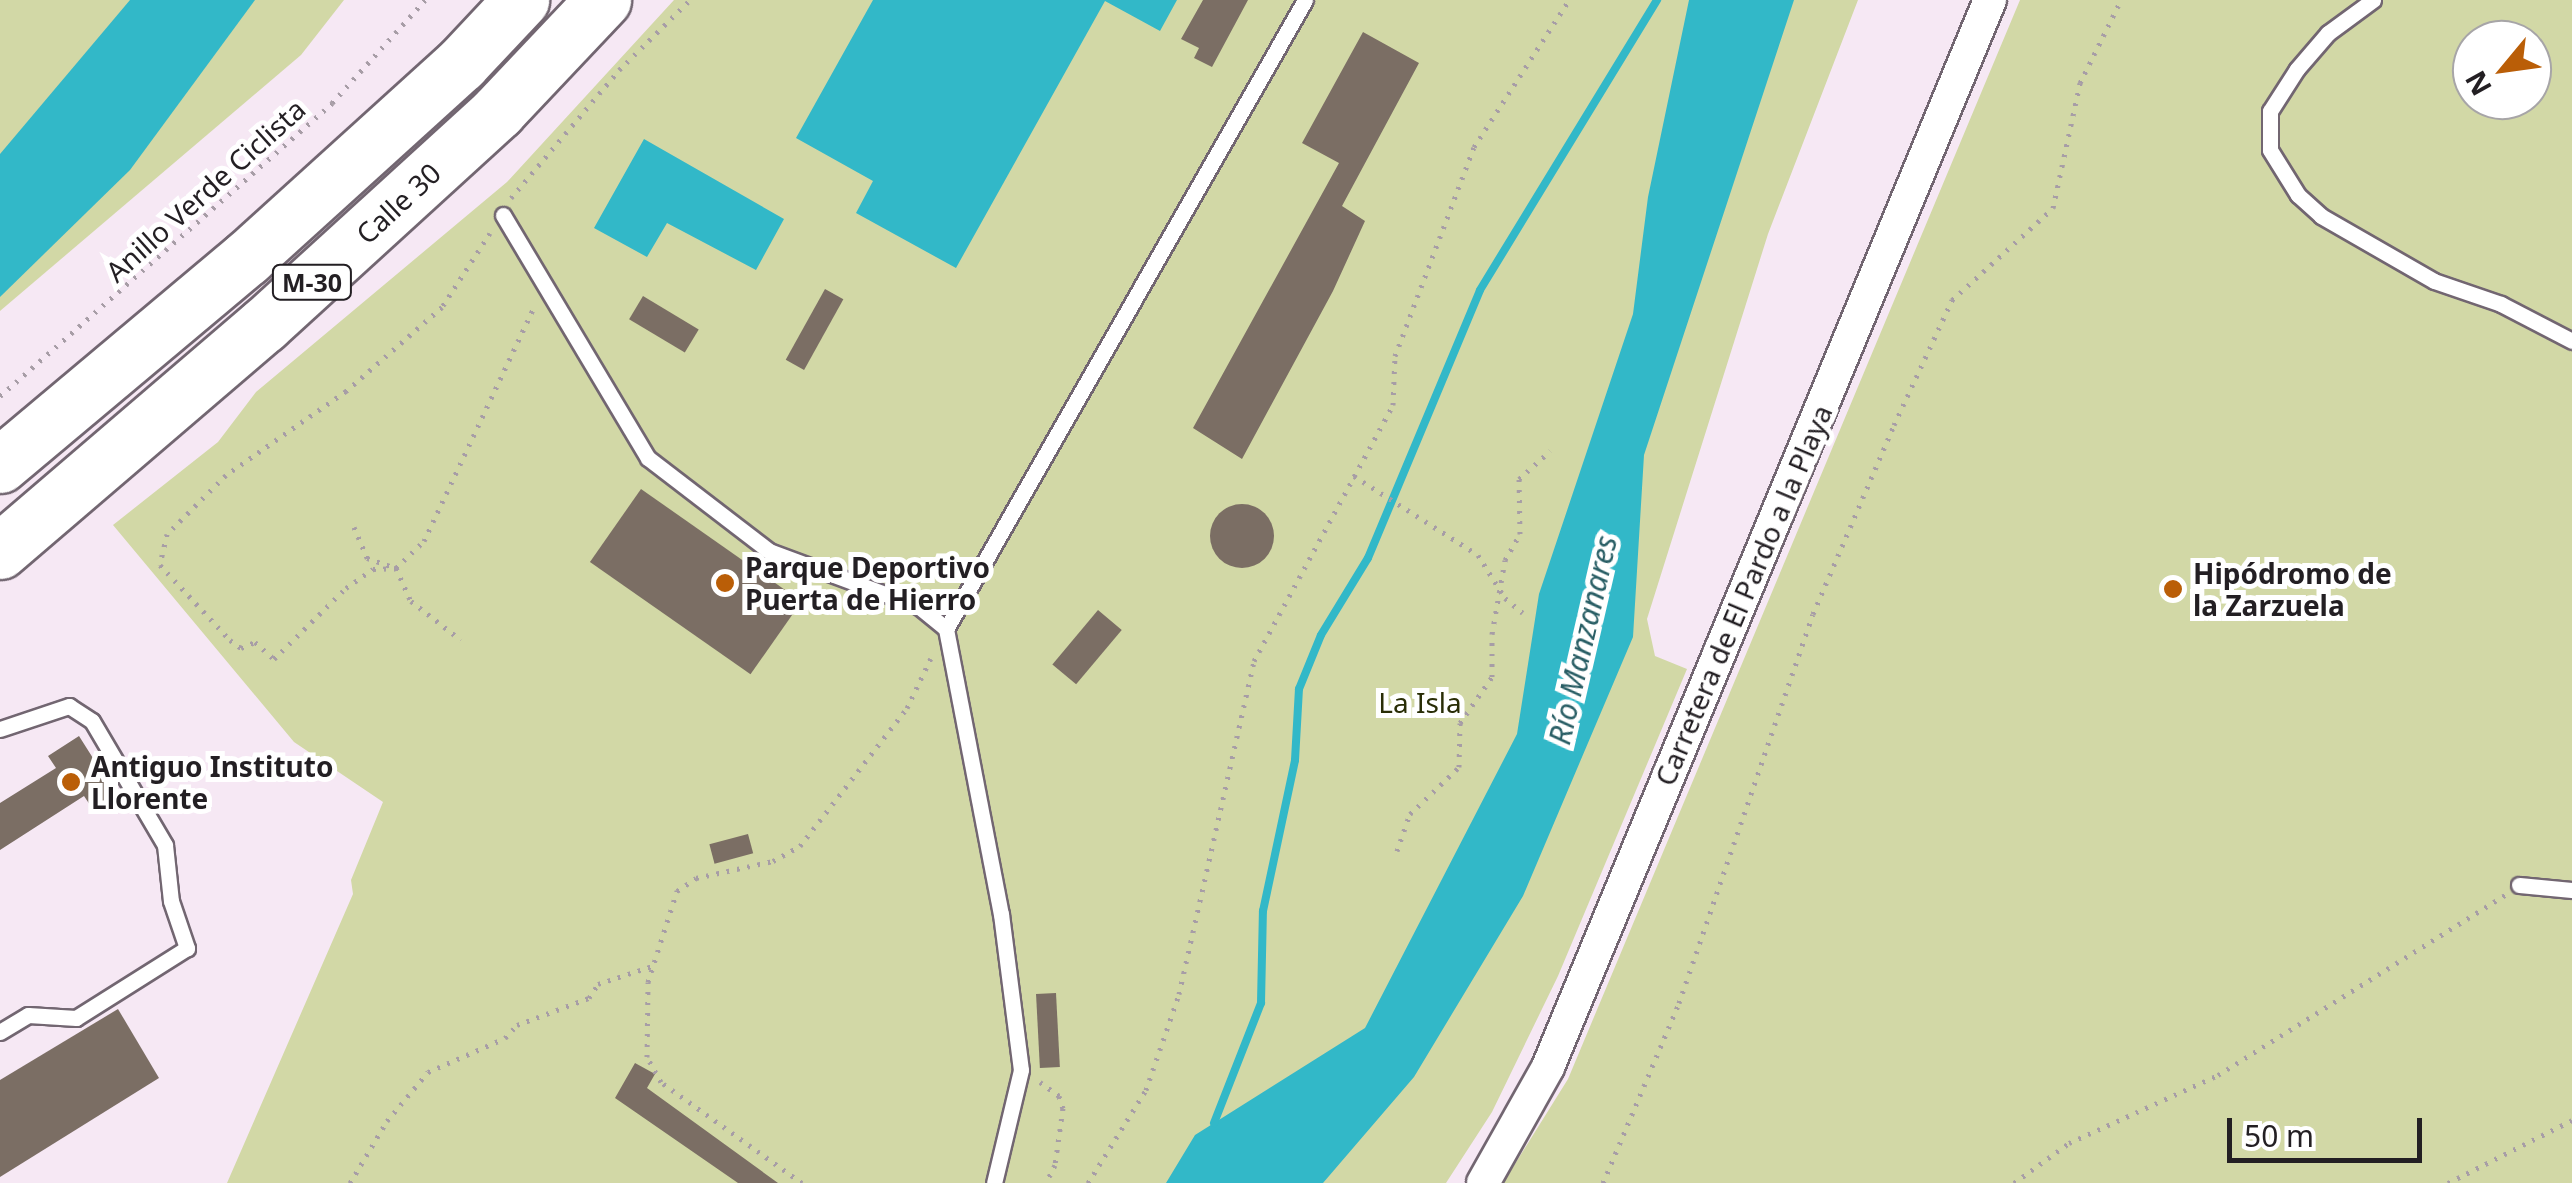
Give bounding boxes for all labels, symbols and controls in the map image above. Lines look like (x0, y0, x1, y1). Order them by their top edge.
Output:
north arrow (2452, 20, 2552, 120)
text: N (2455, 64, 2500, 103)
street label: Anillo Verde Ciclista (98, 92, 312, 288)
street label: Calle 30 (349, 156, 447, 250)
road number: M-30 (270, 262, 354, 302)
street label: Carretera de El Pardo a la Playa (1647, 400, 1839, 790)
water label: Río Manzanares (1541, 532, 1625, 748)
place label: Parque Deportivo Puerta de Hierro (745, 550, 990, 616)
place label: Hipódromo de la Zarzuela (2193, 556, 2392, 622)
marker: Parque Deportivo Puerta de Hierro (714, 572, 736, 594)
marker: Hipódromo de la Zarzuela (2162, 578, 2184, 600)
park label: La Isla (1378, 685, 1462, 719)
place label: Antiguo Instituto Llorente (91, 749, 333, 815)
marker: Antiguo Instituto Llorente (60, 771, 82, 793)
scale bar (2232, 1098, 2427, 1160)
text: 50 m (2244, 1115, 2314, 1156)

